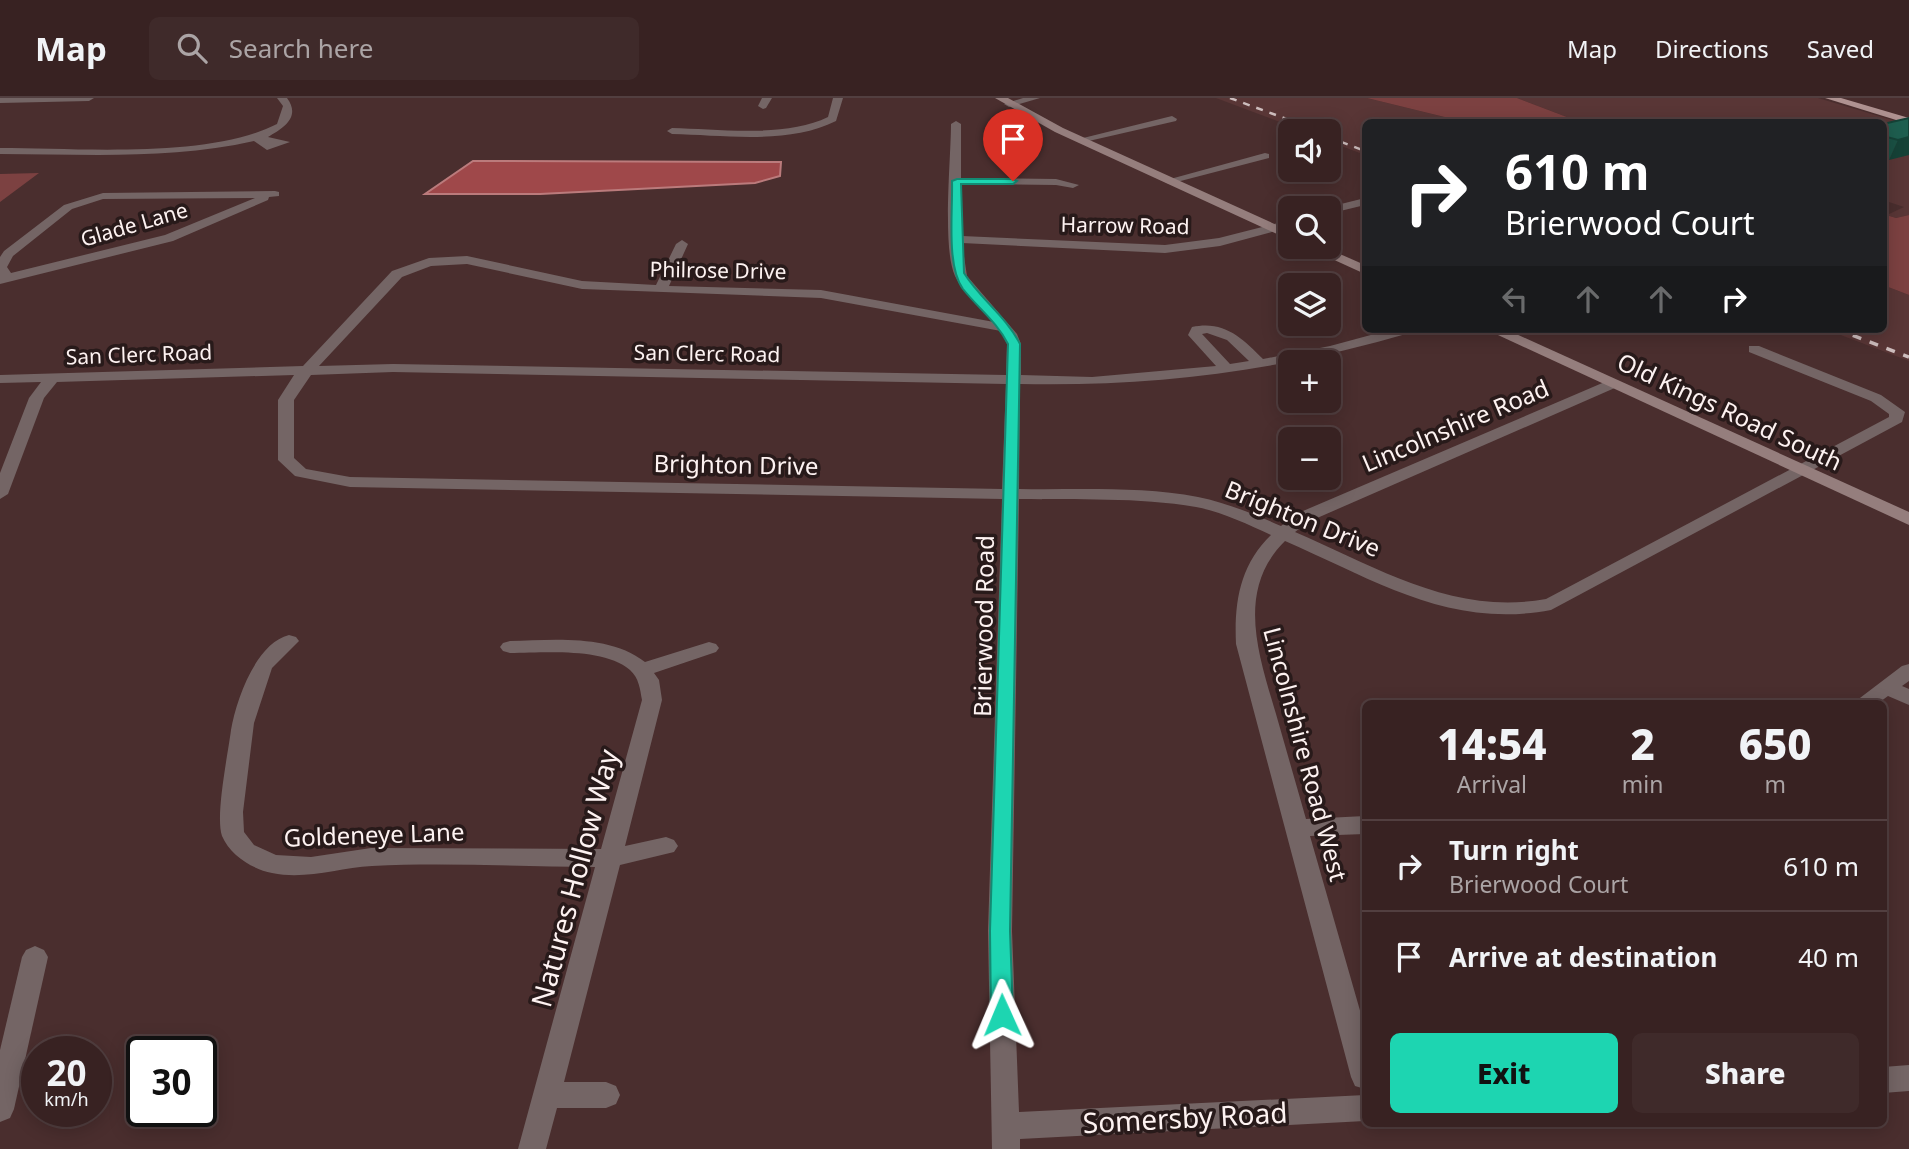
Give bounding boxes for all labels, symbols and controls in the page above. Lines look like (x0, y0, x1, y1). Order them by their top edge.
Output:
search box (149, 17, 639, 80)
text: Map (35, 26, 107, 71)
icon: search (173, 29, 211, 67)
text: Search here (229, 30, 373, 66)
text: Map (1567, 32, 1617, 65)
text: Directions (1655, 32, 1769, 65)
text: Saved (1807, 32, 1874, 65)
pin (983, 109, 1043, 181)
map controls (1278, 119, 1341, 490)
button: sound (1278, 119, 1341, 182)
icon: arrive (994, 120, 1032, 158)
text: 610 m (1505, 138, 1650, 204)
icon: right (1390, 147, 1481, 238)
street label: Glade Lane (77, 195, 191, 253)
button: search (1278, 196, 1341, 259)
text: Brierwood Court (1505, 201, 1755, 244)
street label: Harrow Road (1060, 210, 1190, 240)
street label: Philrose Drive (649, 255, 787, 285)
button: layers (1278, 273, 1341, 336)
icon: left (1496, 280, 1534, 318)
icon: ahead (1569, 280, 1607, 318)
icon: ahead (1642, 280, 1680, 318)
icon: right (1715, 280, 1753, 318)
street label: San Clerc Road (65, 337, 213, 371)
street label: San Clerc Road (633, 338, 781, 368)
street label: Old Kings Road South (1612, 344, 1848, 478)
button: + (1278, 350, 1341, 413)
street label: Lincolnshire Road (1356, 371, 1554, 479)
button: − (1278, 427, 1341, 490)
street label: Brighton Drive (653, 446, 819, 482)
street label: Brighton Drive (1220, 472, 1386, 564)
street label: Brierwood Road (965, 535, 1001, 717)
street label: Lincolnshire Road West (1256, 623, 1356, 885)
text: 14:54 (1437, 715, 1546, 772)
text: 2 (1630, 715, 1655, 772)
text: 650 (1739, 715, 1812, 772)
street label: Natures Hollow Way (521, 744, 627, 1011)
text: Arrival (1457, 768, 1527, 800)
text: min (1622, 768, 1663, 800)
text: m (1764, 768, 1786, 800)
street label: Goldeneye Lane (283, 814, 465, 854)
text: Turn right (1449, 832, 1579, 868)
icon: right (1390, 847, 1428, 885)
text: 610 m (1783, 848, 1859, 884)
text: Brierwood Court (1449, 868, 1628, 900)
icon: arrive (1390, 938, 1428, 976)
text: Arrive at destination (1449, 939, 1718, 975)
text: 40 m (1798, 939, 1859, 975)
position arrow (965, 978, 1039, 1052)
button: Exit (1390, 1033, 1618, 1113)
button: Share (1632, 1033, 1859, 1113)
speed limit sign: 30 (126, 1036, 217, 1127)
text: 20 (46, 1049, 87, 1096)
text: km/h (44, 1087, 89, 1111)
street label: Somersby Road (1082, 1093, 1288, 1141)

